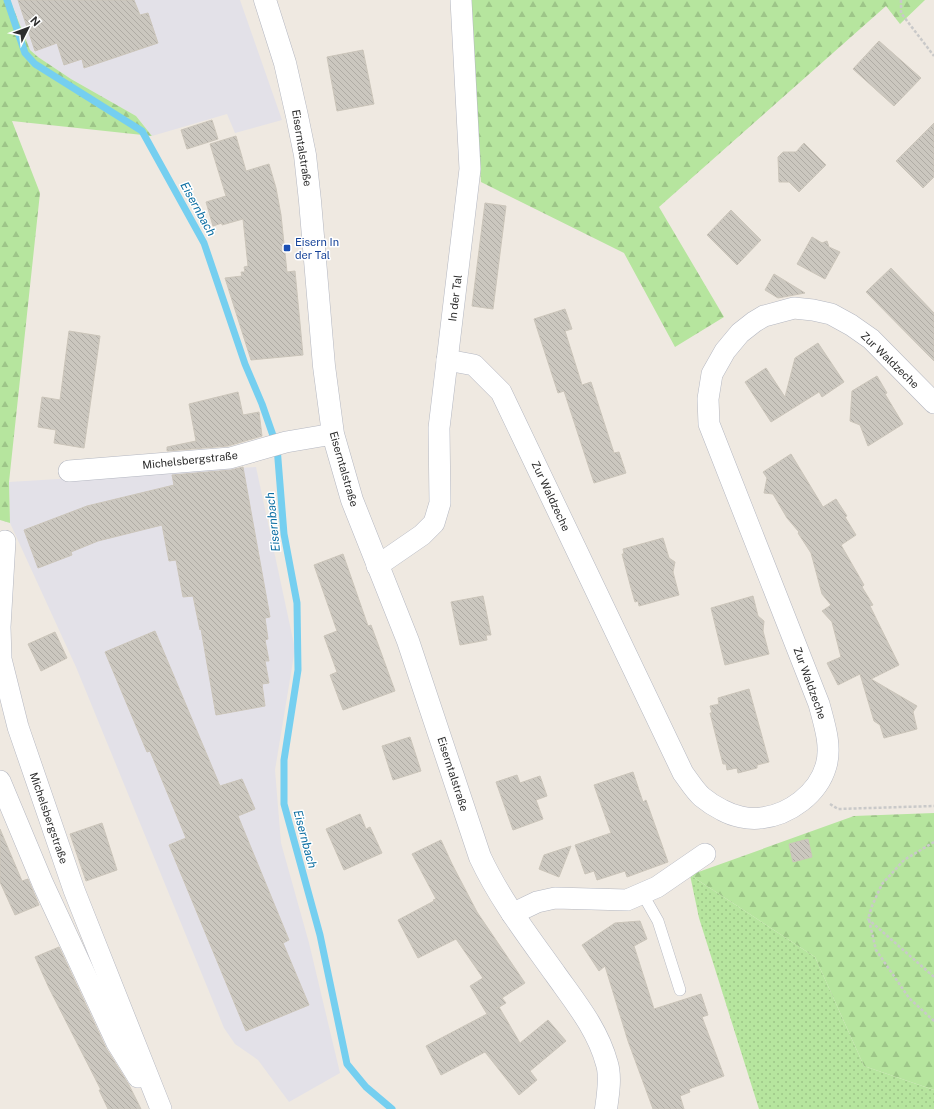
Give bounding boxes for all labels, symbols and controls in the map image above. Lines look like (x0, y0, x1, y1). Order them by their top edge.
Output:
north arrow (8, 8, 48, 48)
text: N (28, 14, 43, 29)
street label: Eiserntalstraße (290, 109, 314, 187)
water label: Eisernbach (177, 179, 219, 239)
place label: Eisern In der Tal (295, 236, 339, 261)
marker: Eisern In der Tal (282, 243, 292, 253)
street label: In der Tal (446, 274, 464, 322)
street label: Zur Waldzeche (859, 329, 921, 391)
street label: Eiserntalstraße (328, 430, 360, 508)
street label: Michelsbergstraße (142, 449, 238, 471)
street label: Zur Waldzeche (530, 459, 572, 533)
water label: Eisernbach (263, 491, 283, 552)
street label: Zur Waldzeche (791, 645, 829, 721)
street label: Eiserntalstraße (435, 735, 471, 813)
street label: Michelsbergstraße (28, 771, 70, 865)
water label: Eisernbach (290, 808, 320, 870)

